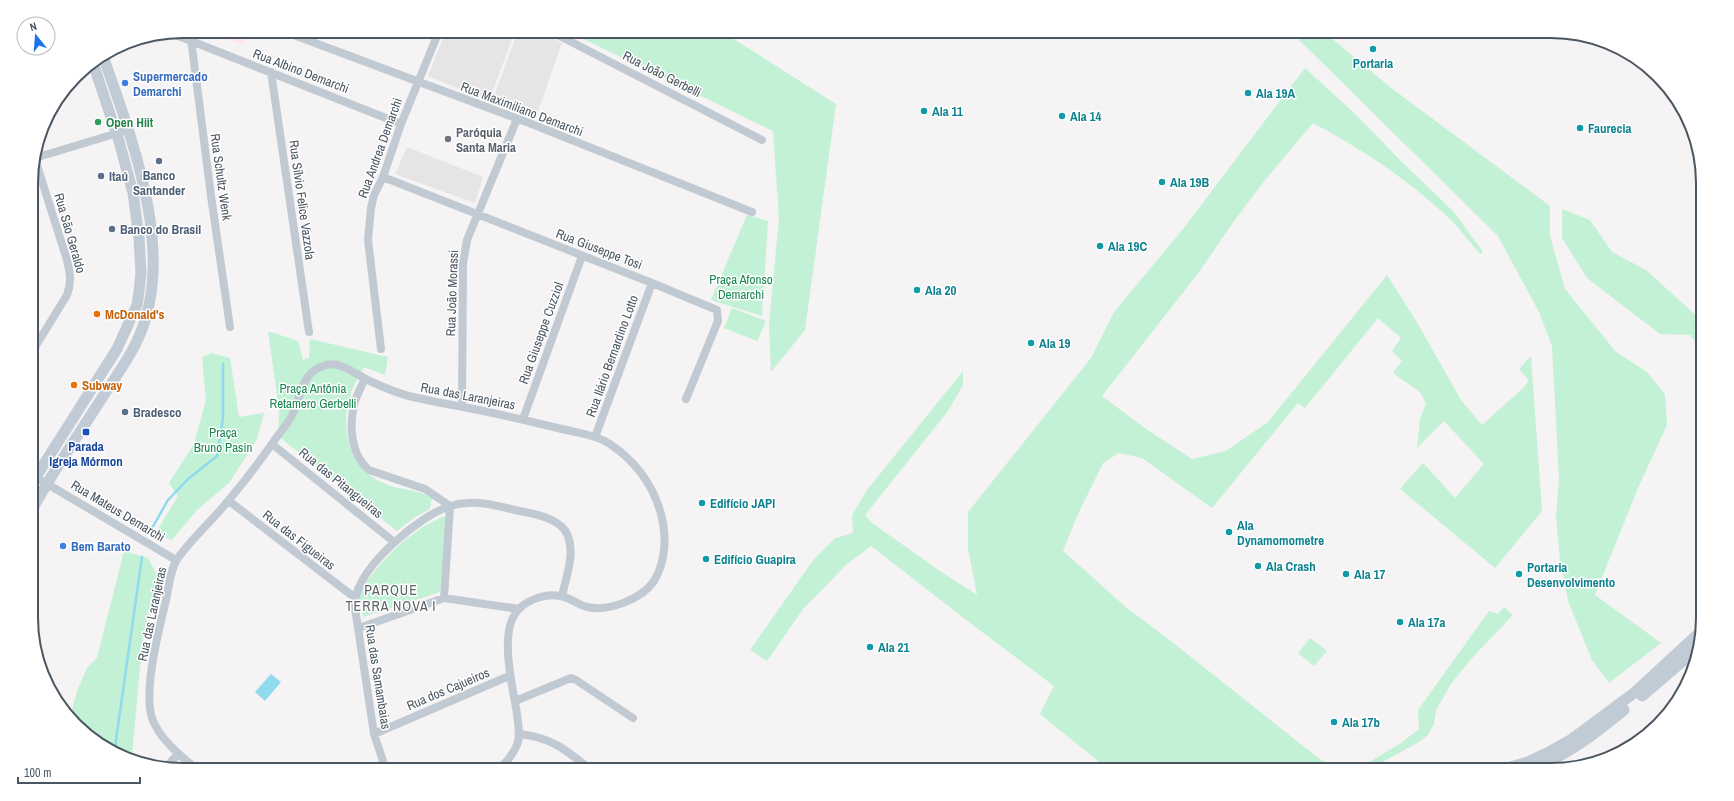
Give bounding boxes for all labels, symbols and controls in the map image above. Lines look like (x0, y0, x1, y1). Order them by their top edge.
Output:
north arrow (16, 16, 56, 56)
text: N (28, 19, 38, 34)
marker: Portaria (1368, 44, 1378, 54)
street label: Rua Albino Demarchi (251, 45, 351, 97)
street label: Rua João Gerbelli (620, 47, 704, 101)
place label: Portaria (1353, 55, 1393, 72)
place label: Supermercado Demarchi (133, 68, 208, 100)
marker: Supermercado Demarchi (120, 78, 130, 88)
street label: Rua Maximiliano Demarchi (458, 78, 586, 140)
place label: Ala 19A (1256, 85, 1295, 102)
marker: Ala 19A (1243, 88, 1253, 98)
street label: Rua Andrea Demarchi (354, 96, 406, 200)
place label: Ala 11 (932, 103, 963, 120)
marker: Ala 11 (919, 106, 929, 116)
place label: Ala 14 (1070, 108, 1101, 125)
marker: Ala 14 (1057, 111, 1067, 121)
place label: Open Hiit (106, 114, 154, 131)
marker: Open Hiit (93, 117, 103, 127)
place label: Faurecia (1588, 120, 1631, 137)
marker: Faurecia (1575, 123, 1585, 133)
place label: Paróquia Santa Maria (456, 124, 516, 156)
street label: Rua Schultz Wenk (206, 132, 236, 222)
marker: Paróquia Santa Maria (443, 134, 453, 144)
street label: Rua Sílvio Felice Vazzola (285, 139, 319, 261)
marker: Banco Santander (154, 156, 164, 166)
place label: Banco Santander (133, 167, 186, 199)
place label: Itaú (109, 168, 128, 185)
marker: Itaú (96, 171, 106, 181)
place label: Ala 19B (1170, 174, 1209, 191)
marker: Ala 19B (1157, 177, 1167, 187)
street label: Rua São Geraldo (50, 191, 90, 275)
place label: Banco do Brasil (120, 221, 201, 238)
marker: Banco do Brasil (107, 224, 117, 234)
street label: Rua Giuseppe Tosi (553, 225, 645, 273)
place label: Ala 19C (1108, 238, 1147, 255)
marker: Ala 19C (1095, 241, 1105, 251)
street label: Rua João Morassi (442, 249, 462, 337)
park label: Praça Afonso Demarchi (709, 271, 773, 303)
street label: Rua Giuseppe Cuzziol (515, 280, 567, 386)
place label: Ala 20 (925, 282, 956, 299)
marker: Ala 20 (912, 285, 922, 295)
street label: Rua Ilário Bernardino Lotto (582, 293, 642, 419)
place label: McDonald's (105, 306, 164, 323)
marker: McDonald's (92, 309, 102, 319)
place label: Ala 19 (1039, 335, 1070, 352)
marker: Ala 19 (1026, 338, 1036, 348)
place label: Subway (82, 377, 122, 394)
street label: Rua das Laranjeiras (419, 378, 517, 414)
marker: Subway (69, 380, 79, 390)
park label: Praça Antônia Retamero Gerbelli (269, 380, 357, 412)
place label: Bradesco (133, 404, 182, 421)
marker: Bradesco (120, 407, 130, 417)
park label: Praça Bruno Pasin (194, 424, 252, 456)
marker: Parada Igreja Mórmon (81, 427, 91, 437)
place label: Parada Igreja Mórmon (49, 438, 123, 470)
street label: Rua das Pitangueiras (296, 444, 386, 522)
street label: Rua Mateus Demarchi (68, 476, 168, 546)
place label: Edifício JAPI (710, 495, 775, 512)
marker: Edifício JAPI (697, 498, 707, 508)
street label: Rua das Figueiras (259, 506, 339, 574)
place label: Ala Dynamomometre (1237, 517, 1324, 549)
marker: Ala Dynamomometre (1224, 527, 1234, 537)
place label: Bem Barato (71, 538, 131, 555)
marker: Bem Barato (58, 541, 68, 551)
place label: Edifício Guapira (714, 551, 796, 568)
marker: Edifício Guapira (701, 554, 711, 564)
place label: Ala Crash (1266, 558, 1316, 575)
place label: Portaria Desenvolvimento (1527, 559, 1615, 591)
marker: Ala Crash (1253, 561, 1263, 571)
street label: Rua das Laranjeiras (134, 565, 170, 663)
place label: Ala 17 (1354, 566, 1385, 583)
marker: Ala 17 (1341, 569, 1351, 579)
marker: Portaria Desenvolvimento (1514, 569, 1524, 579)
district label: PARQUE TERRA NOVA I (346, 581, 436, 615)
place label: Ala 17a (1408, 614, 1445, 631)
marker: Ala 17a (1395, 617, 1405, 627)
street label: Rua das Samambaias (361, 624, 395, 730)
place label: Ala 21 (878, 639, 909, 656)
marker: Ala 21 (865, 642, 875, 652)
street label: Rua dos Cajueiros (404, 664, 492, 714)
place label: Ala 17b (1342, 714, 1380, 731)
marker: Ala 17b (1329, 717, 1339, 727)
scale bar (18, 759, 140, 785)
text: 100 m (24, 765, 51, 781)

